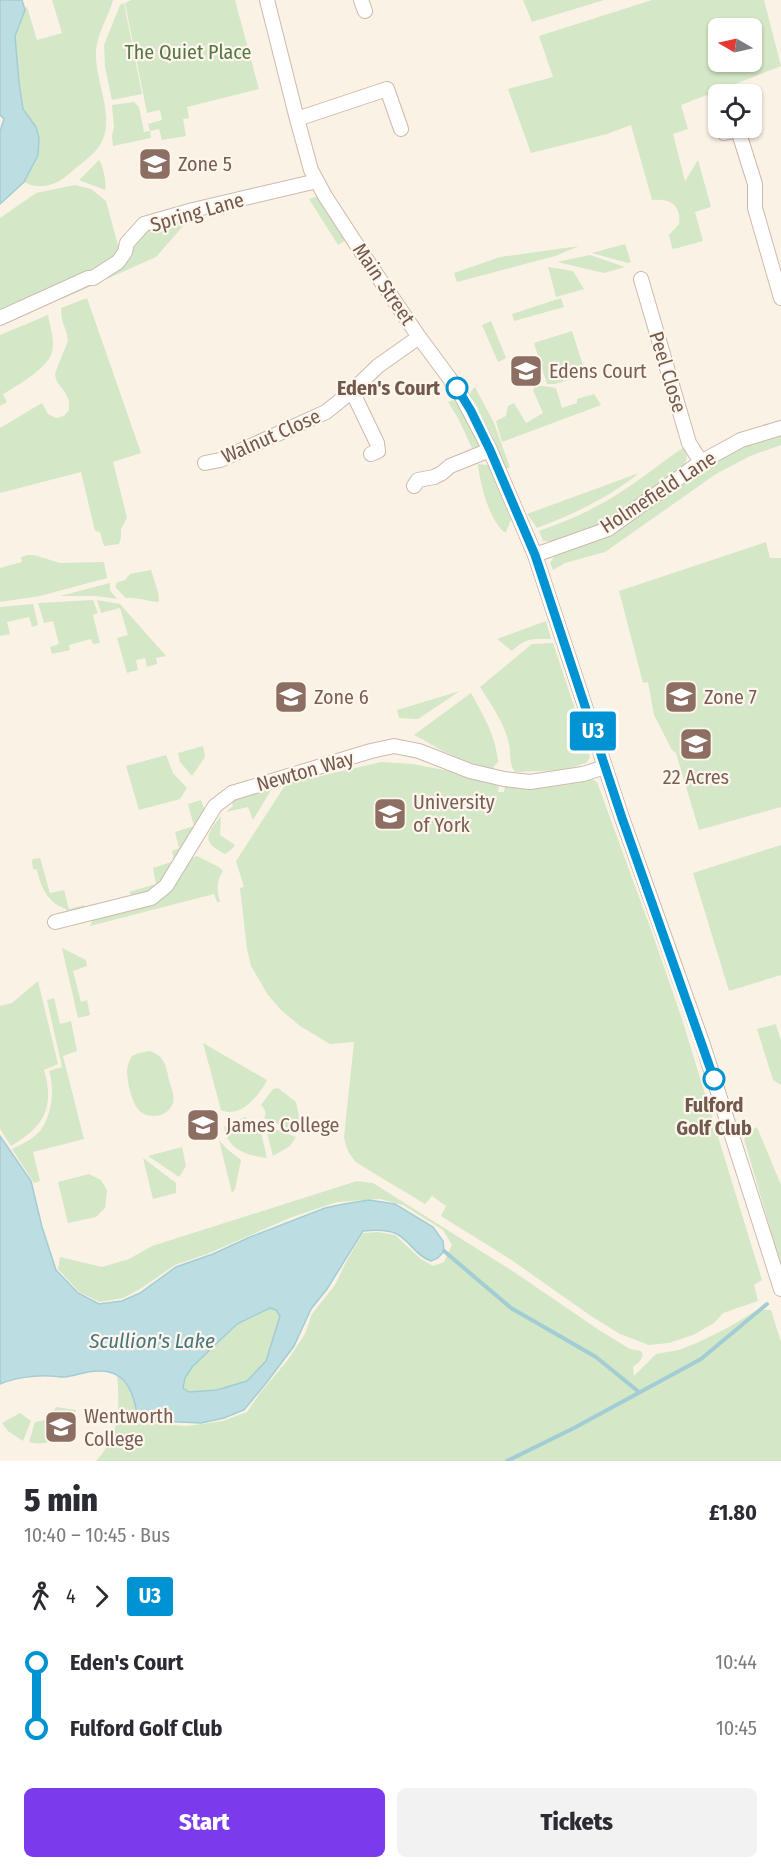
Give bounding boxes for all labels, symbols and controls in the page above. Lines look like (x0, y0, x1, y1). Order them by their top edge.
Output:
north arrow (708, 18, 762, 72)
map controls (708, 18, 762, 138)
park label: The Quiet Place (125, 40, 251, 64)
button: locate (708, 84, 762, 138)
school or university icon: Zone 5 (137, 146, 173, 182)
place label: Zone 5 (178, 152, 232, 176)
street label: Spring Lane (147, 187, 247, 237)
street label: Main Street (348, 239, 420, 330)
street label: Peel Close (644, 328, 692, 416)
school or university icon: Edens Court (508, 353, 544, 389)
place label: Edens Court (549, 359, 647, 383)
place label: Eden's Court (337, 376, 441, 400)
marker: Eden's Court (446, 377, 468, 399)
street label: Walnut Close (218, 404, 324, 468)
street label: Holmefield Lane (596, 446, 720, 538)
school or university icon: Zone 6 (273, 679, 309, 715)
school or university icon: Zone 7 (663, 679, 699, 715)
place label: Zone 6 (314, 685, 369, 709)
place label: Zone 7 (704, 685, 757, 709)
line badge: U3 (566, 712, 620, 750)
text: U3 (582, 718, 604, 744)
school or university icon: 22 Acres (678, 726, 714, 762)
street label: Newton Way (254, 746, 356, 796)
place label: 22 Acres (663, 765, 729, 789)
place label: University of York (413, 790, 495, 837)
school or university icon: University of York (372, 796, 408, 832)
marker: Fulford Golf Club (703, 1068, 725, 1090)
place label: Fulford Golf Club (676, 1093, 752, 1140)
school or university icon: James College (185, 1107, 221, 1143)
place label: James College (226, 1113, 339, 1137)
water label: Scullion's Lake (88, 1328, 215, 1354)
place label: Wentworth College (84, 1404, 173, 1451)
school or university icon: Wentworth College (43, 1409, 79, 1445)
text: 5 min (24, 1480, 98, 1520)
text: £1.80 (709, 1499, 757, 1526)
text: 10:40 – 10:45 · Bus (24, 1523, 170, 1547)
icon: walk (24, 1580, 57, 1613)
icon: forward (85, 1580, 118, 1613)
text: U3 (139, 1583, 161, 1609)
text: 4 (66, 1584, 76, 1608)
text: Eden's Court (70, 1649, 183, 1676)
text: 10:44 (715, 1650, 757, 1674)
text: Fulford Golf Club (70, 1715, 222, 1742)
text: 10:45 (716, 1716, 757, 1740)
button: Start (24, 1788, 385, 1857)
button: Tickets (397, 1788, 757, 1857)

